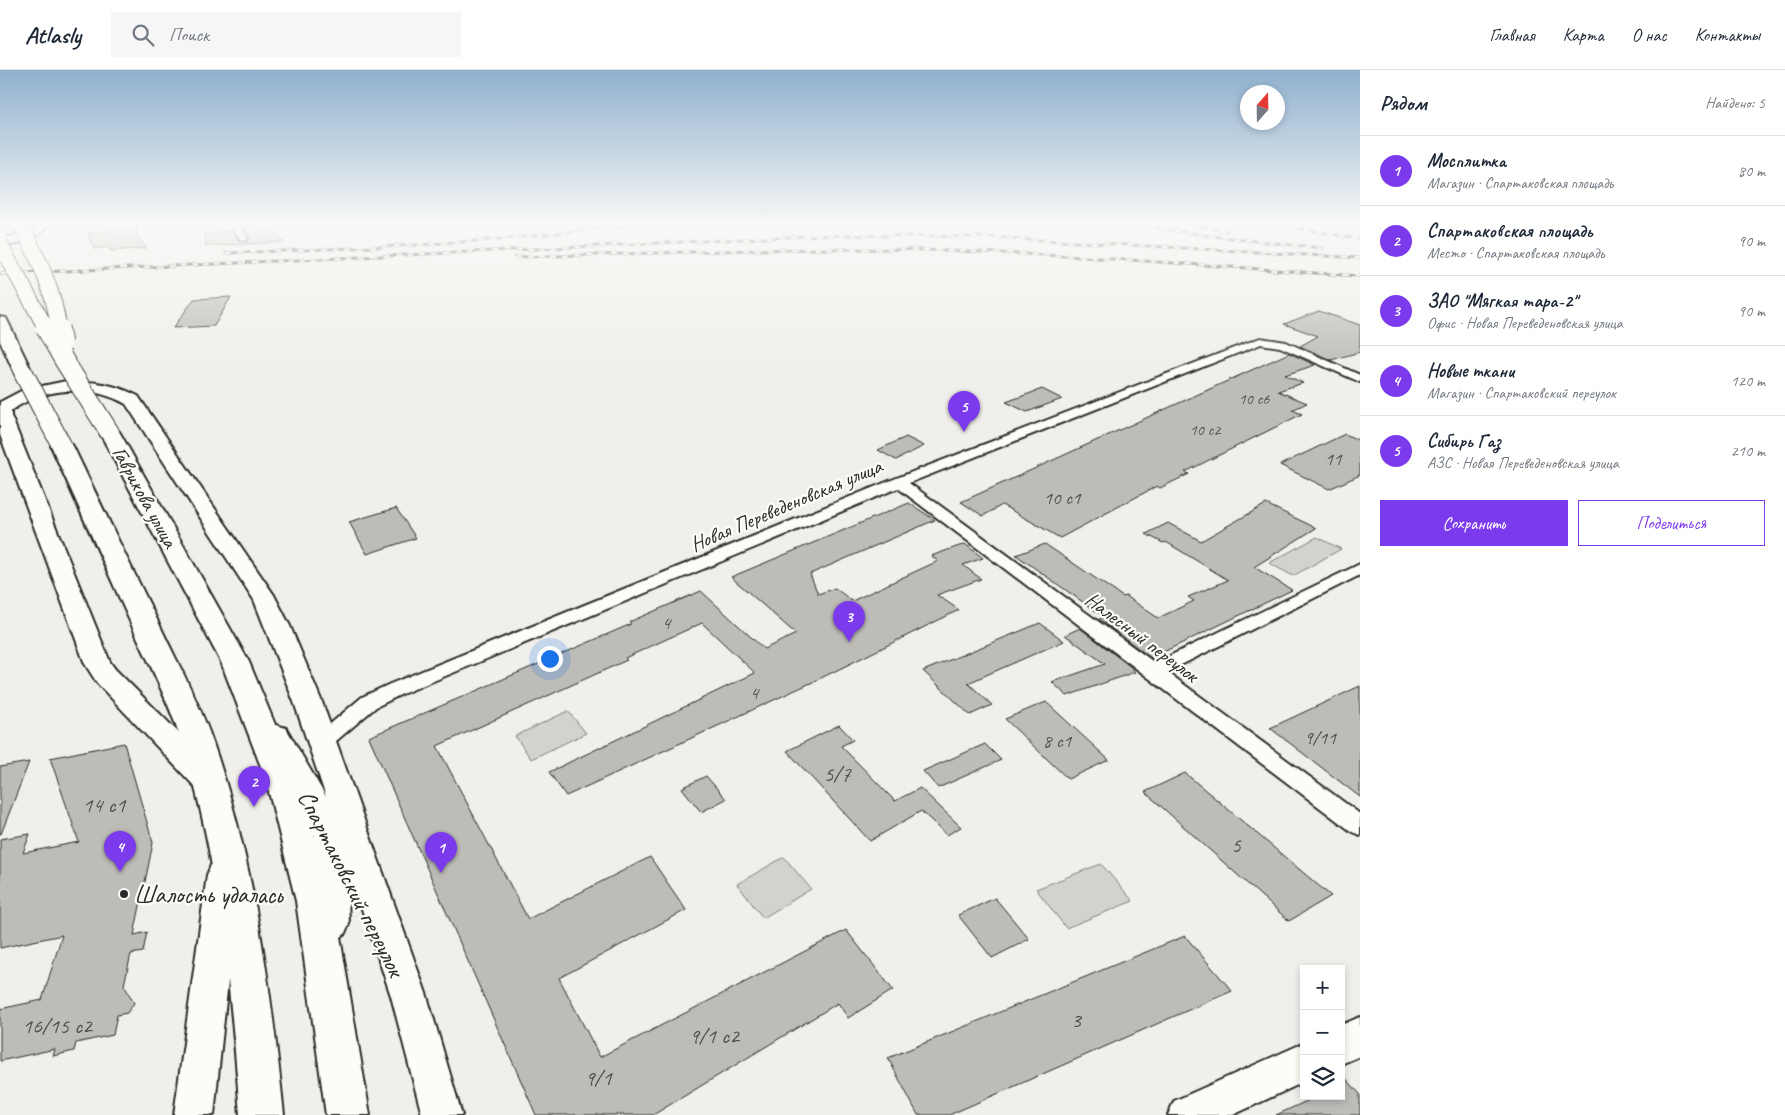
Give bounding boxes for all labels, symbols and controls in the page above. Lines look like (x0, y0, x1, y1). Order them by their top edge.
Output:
search box (111, 12, 461, 57)
text: Atlasly (25, 20, 81, 50)
icon: search (129, 21, 157, 49)
text: Поиск (169, 23, 209, 47)
text: Главная (1490, 24, 1535, 46)
text: Карта (1563, 24, 1604, 46)
text: О нас (1632, 24, 1667, 46)
text: Контакты (1695, 24, 1760, 46)
north arrow (1240, 85, 1285, 130)
text: Рядом (1380, 90, 1427, 116)
text: Найдено: 5 (1705, 93, 1765, 113)
text: Мосплитка (1427, 149, 1506, 173)
text: 1 (1392, 161, 1400, 181)
text: 80 m (1738, 161, 1765, 181)
text: Магазин · Спартаковская площадь (1427, 173, 1613, 193)
text: Спартаковская площадь (1427, 219, 1592, 243)
text: 2 (1392, 231, 1400, 251)
text: 90 m (1738, 231, 1765, 251)
text: Место · Спартаковская площадь (1427, 243, 1604, 263)
text: ЗАО "Мягкая тара-2" (1427, 289, 1577, 313)
text: 3 (1392, 301, 1400, 321)
text: 90 m (1738, 301, 1765, 321)
text: Офис · Новая Переведеновская улица (1427, 313, 1623, 333)
text: Новые ткани (1427, 359, 1514, 383)
text: 4 (1392, 371, 1400, 391)
text: 120 m (1731, 371, 1765, 391)
text: Магазин · Спартаковский переулок (1427, 383, 1616, 403)
house number: 10 с6 (1238, 389, 1270, 409)
pin: 5 (948, 391, 980, 432)
house number: 10 с2 (1189, 420, 1222, 440)
text: Сибирь Газ (1427, 429, 1501, 453)
text: 5 (1393, 441, 1399, 461)
text: 210 m (1731, 441, 1765, 461)
street label: Гаврикова улица (106, 442, 184, 554)
house number: 11 (1324, 447, 1343, 471)
street label: Новая Переведеновская улица (686, 452, 888, 557)
text: АЗС · Новая Переведеновская улица (1427, 453, 1619, 473)
house number: 10 с1 (1044, 486, 1082, 510)
button: Сохранить (1380, 500, 1568, 546)
button: Поделиться (1578, 500, 1765, 546)
street label: Налесный переулок (1080, 586, 1206, 689)
pin: 3 (833, 601, 865, 642)
house number: 4 (662, 611, 673, 635)
your location (537, 646, 563, 672)
house number: 4 (750, 681, 761, 705)
house number: 9/11 (1304, 726, 1337, 750)
house number: 8 с1 (1043, 729, 1073, 753)
house number: 5/7 (823, 760, 852, 788)
pin: 2 (238, 766, 270, 807)
street label: Спартаковский переулок (290, 785, 413, 984)
house number: 14 с1 (83, 791, 127, 819)
pin: 4 (104, 831, 136, 872)
house number: 5 (1231, 831, 1242, 859)
pin: 1 (425, 832, 457, 873)
place label: Шалость удалась (134, 879, 284, 911)
marker: Шалость удалась (118, 888, 130, 900)
map controls (1300, 965, 1345, 1100)
button: + (1300, 965, 1345, 1010)
house number: 3 (1071, 1006, 1083, 1034)
button: − (1300, 1010, 1345, 1055)
house number: 16/15 с2 (22, 1012, 94, 1040)
house number: 9/1 с2 (689, 1022, 741, 1050)
button: layers (1300, 1055, 1345, 1100)
house number: 9/1 (584, 1064, 613, 1092)

